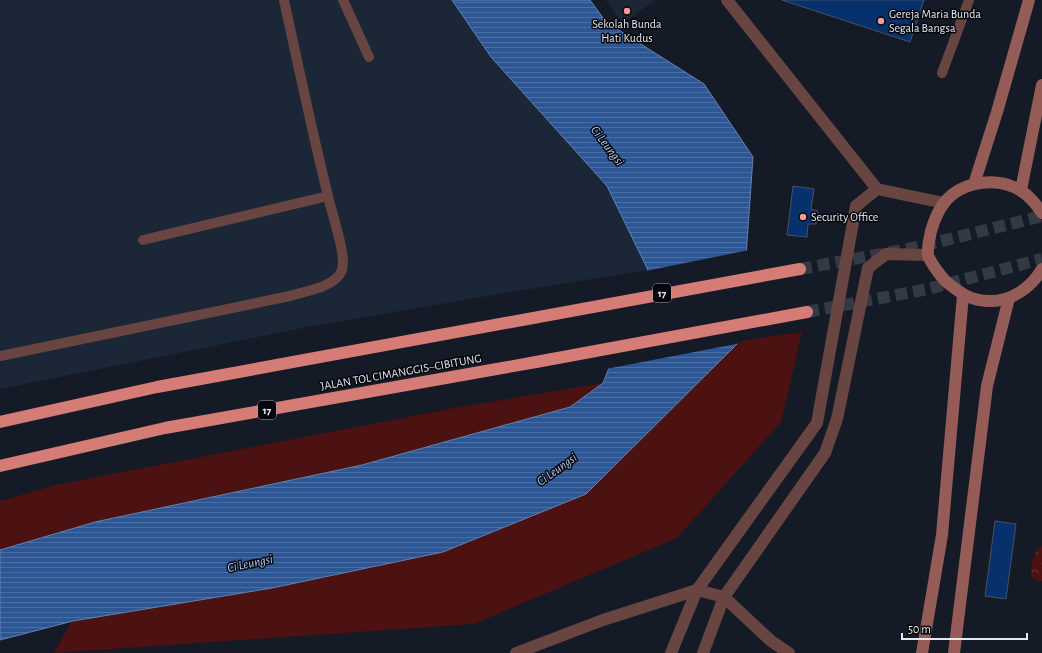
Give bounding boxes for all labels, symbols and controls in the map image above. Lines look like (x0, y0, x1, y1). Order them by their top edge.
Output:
marker: Sekolah Bunda Hati Kudus (622, 6, 632, 16)
place label: Gereja Maria Bunda Segala Bangsa (889, 8, 982, 34)
marker: Gereja Maria Bunda Segala Bangsa (876, 16, 886, 26)
place label: Sekolah Bunda Hati Kudus (592, 18, 662, 44)
water label: Ci Leungsi (588, 124, 626, 168)
place label: Security Office (811, 211, 878, 224)
marker: Security Office (798, 212, 808, 222)
road number: 17 (653, 284, 671, 302)
street label: JALAN TOL CIMANGGIS–CIBITUNG (320, 352, 482, 392)
road number: 17 (258, 401, 276, 419)
water label: Ci Leungsi (535, 451, 580, 489)
water label: Ci Leungsi (226, 553, 274, 575)
scale bar (902, 615, 1027, 641)
text: 50 m (908, 623, 931, 635)

